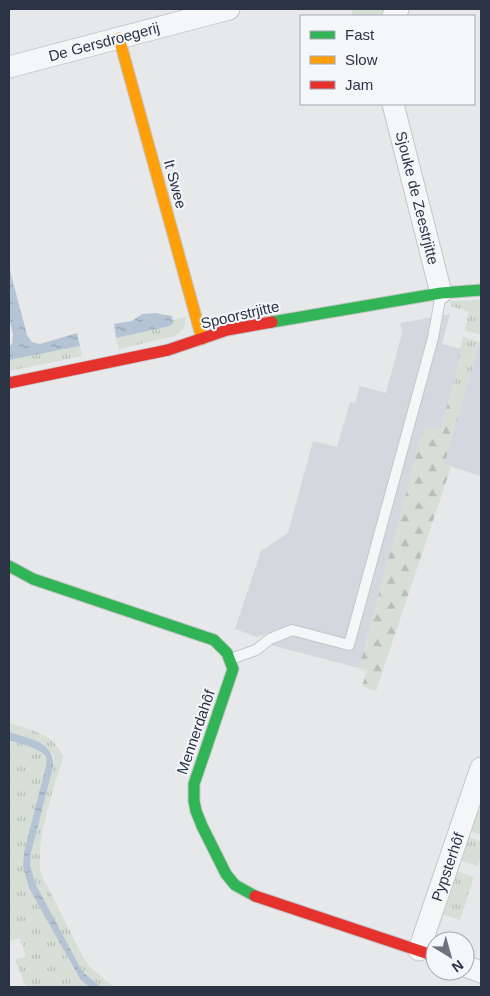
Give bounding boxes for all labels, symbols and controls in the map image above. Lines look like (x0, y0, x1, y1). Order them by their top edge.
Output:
legend (300, 15, 475, 105)
street label: De Gersdroegerij (47, 19, 161, 65)
text: Fast (345, 26, 375, 43)
text: Slow (345, 51, 378, 68)
text: Jam (345, 76, 373, 93)
street label: Sjouke de Zeestrjitte (393, 129, 442, 266)
street label: It Swee (161, 158, 190, 210)
street label: Spoorstrjitte (199, 297, 281, 332)
street label: Mennerdahôf (173, 686, 218, 776)
street label: Pypsterhôf (428, 829, 468, 904)
north arrow (425, 931, 475, 981)
text: N (449, 957, 467, 976)

